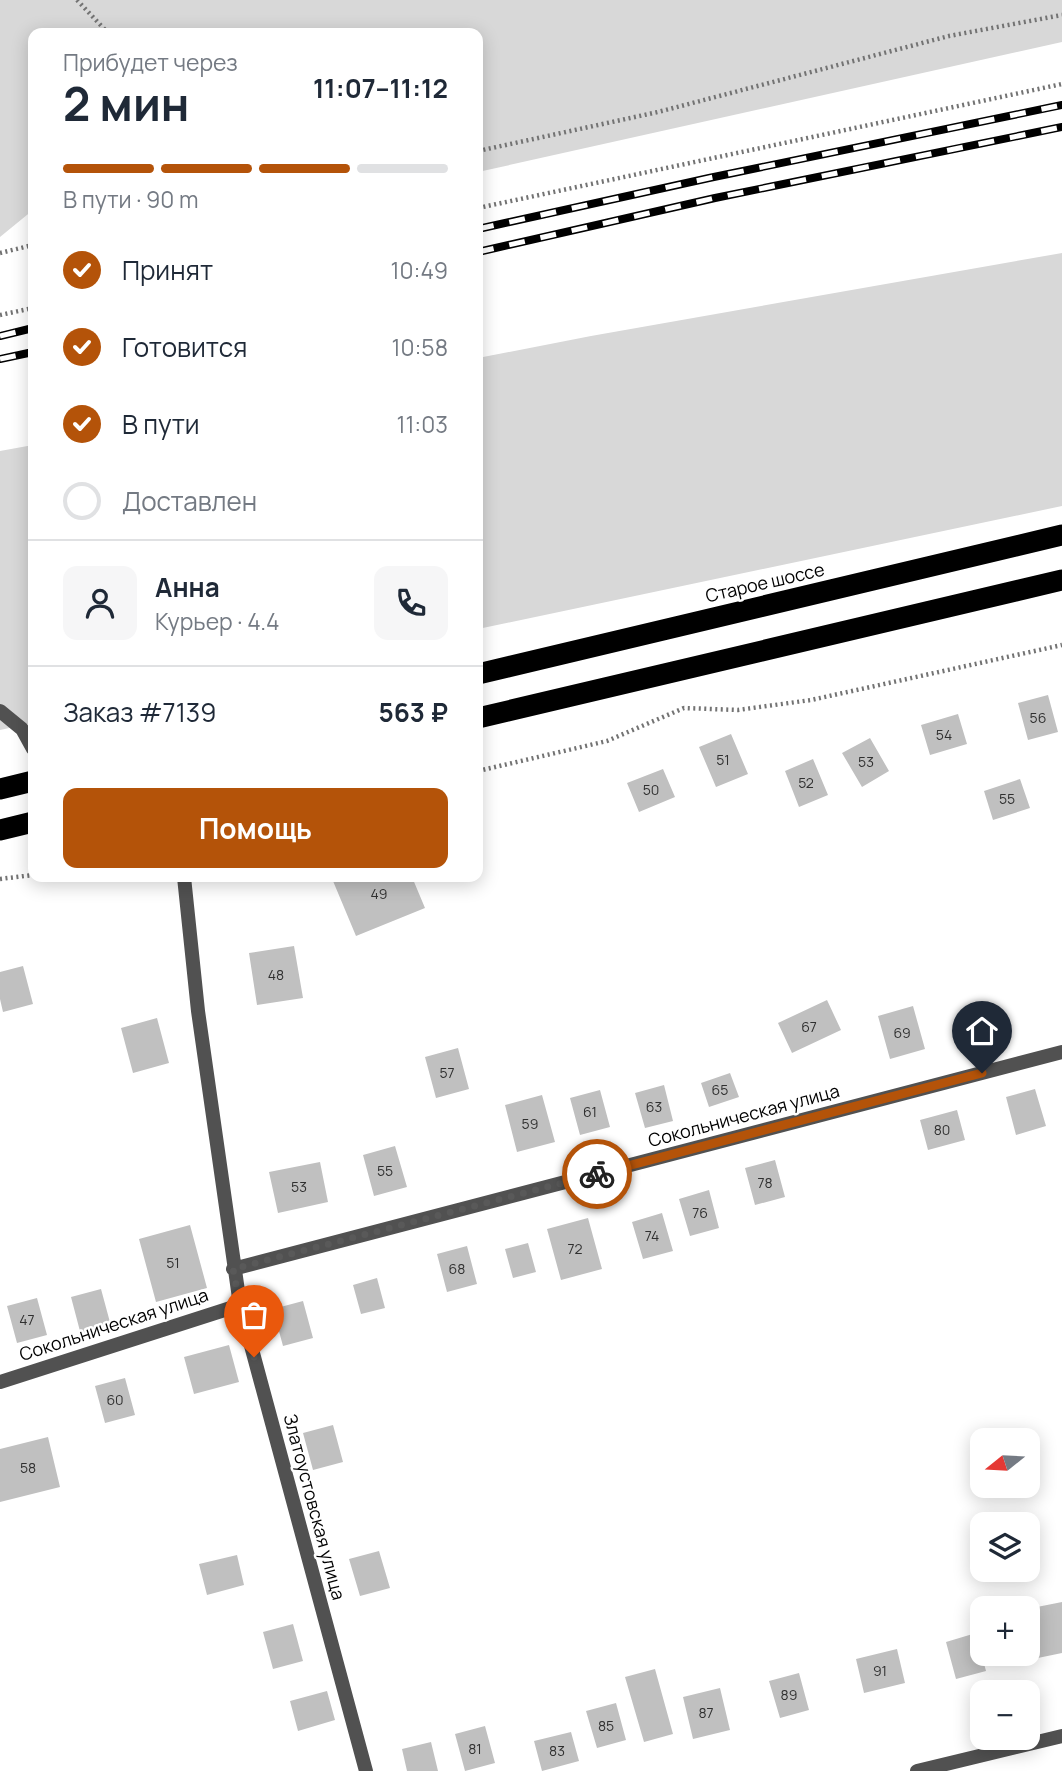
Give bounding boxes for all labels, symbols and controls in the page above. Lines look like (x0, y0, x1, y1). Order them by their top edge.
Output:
text: Прибудет через (63, 46, 238, 78)
text: 11:07–11:12 (313, 70, 448, 106)
text: 2 мин (63, 72, 190, 135)
text: В пути · 90 m (63, 183, 198, 215)
icon: check (63, 251, 101, 289)
text: Принят (122, 252, 213, 288)
text: 10:49 (391, 254, 448, 286)
icon: check (63, 328, 101, 366)
text: Готовится (122, 329, 247, 365)
text: 10:58 (391, 331, 448, 363)
icon: check (63, 405, 101, 443)
text: В пути (122, 406, 200, 442)
text: 11:03 (396, 408, 448, 440)
text: Доставлен (122, 483, 257, 519)
street label: Старое шоссе (703, 557, 827, 607)
button: person (63, 566, 137, 640)
button: phone (374, 566, 448, 640)
text: Анна (155, 569, 220, 605)
text: Курьер · 4.4 (155, 605, 280, 637)
text: Заказ #7139 (63, 694, 216, 730)
text: 563 ₽ (378, 694, 448, 730)
house number: 56 (1030, 708, 1046, 727)
house number: 54 (936, 725, 952, 744)
house number: 51 (716, 750, 730, 769)
house number: 53 (858, 752, 874, 771)
house number: 52 (798, 773, 814, 792)
house number: 50 (643, 780, 659, 799)
button: Помощь (63, 788, 448, 868)
house number: 55 (999, 789, 1015, 808)
house number: 49 (371, 884, 387, 903)
house number: 48 (268, 965, 284, 984)
pin (952, 1001, 1012, 1073)
icon: home (963, 1012, 1001, 1050)
house number: 67 (801, 1017, 817, 1036)
house number: 69 (893, 1023, 911, 1042)
house number: 57 (439, 1063, 455, 1082)
street label: Сокольническая улица (645, 1078, 842, 1152)
house number: 65 (712, 1080, 728, 1099)
house number: 63 (646, 1097, 662, 1116)
house number: 61 (583, 1102, 597, 1121)
house number: 59 (522, 1114, 538, 1133)
house number: 80 (934, 1120, 950, 1139)
courier (562, 1139, 632, 1209)
icon: bike (578, 1155, 616, 1193)
house number: 55 (377, 1161, 393, 1180)
house number: 78 (757, 1173, 773, 1192)
house number: 53 (291, 1177, 307, 1196)
house number: 76 (692, 1203, 708, 1222)
house number: 74 (645, 1226, 659, 1245)
house number: 72 (567, 1239, 583, 1258)
house number: 51 (166, 1253, 180, 1272)
house number: 68 (449, 1259, 465, 1278)
street label: Сокольническая улица (16, 1282, 211, 1366)
pin (224, 1285, 284, 1357)
icon: bag (235, 1296, 273, 1334)
house number: 47 (19, 1310, 35, 1329)
house number: 60 (106, 1390, 124, 1409)
street label: Златоустовская улица (279, 1411, 351, 1602)
north arrow (970, 1428, 1040, 1498)
map controls (970, 1428, 1040, 1750)
house number: 58 (20, 1458, 36, 1477)
button: layers (970, 1512, 1040, 1582)
button: + (970, 1596, 1040, 1666)
house number: 91 (873, 1661, 887, 1680)
button: − (970, 1680, 1040, 1750)
house number: 89 (781, 1685, 797, 1704)
house number: 87 (698, 1703, 714, 1722)
house number: 85 (598, 1716, 614, 1735)
house number: 81 (468, 1739, 482, 1758)
house number: 83 (549, 1741, 565, 1760)

